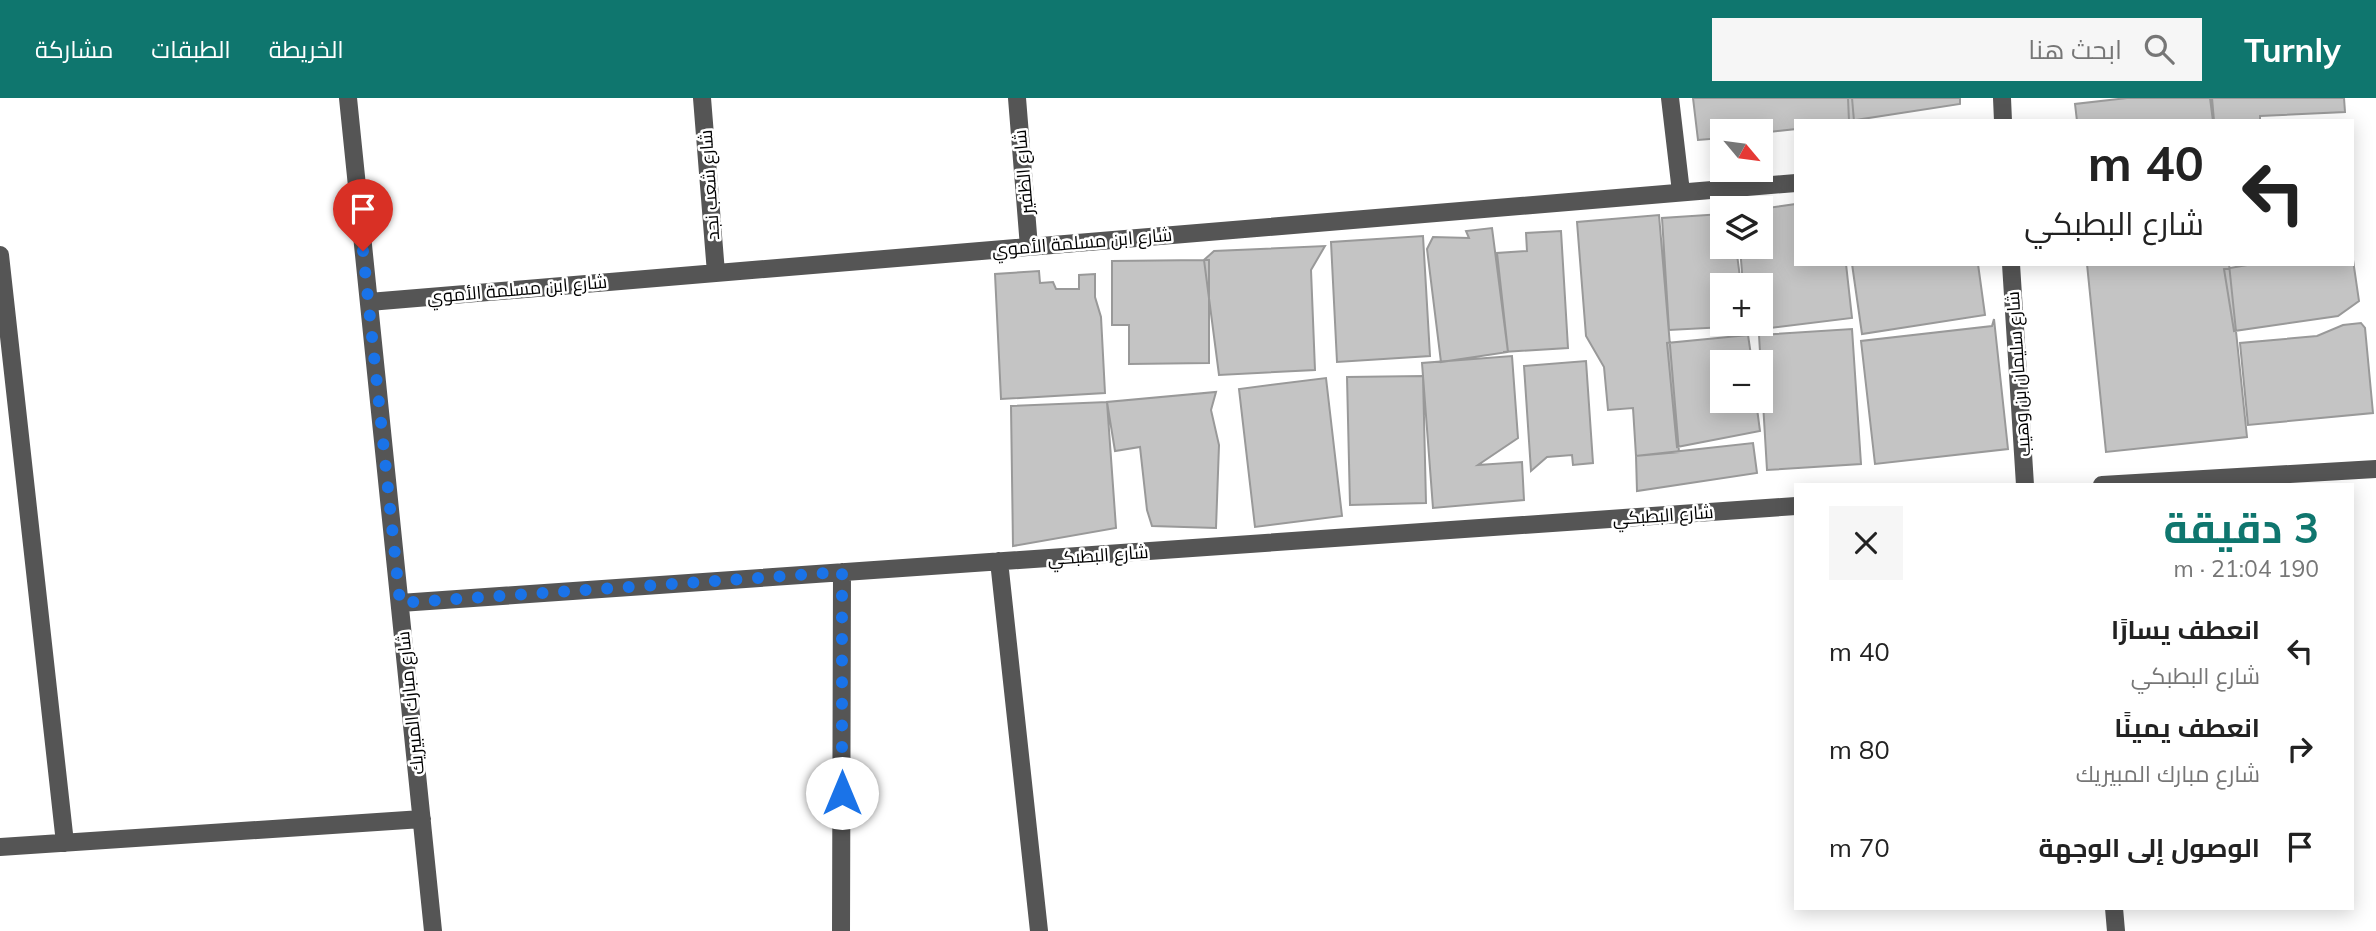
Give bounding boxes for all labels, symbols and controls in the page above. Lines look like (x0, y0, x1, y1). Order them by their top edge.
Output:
search box (1712, 18, 2202, 81)
text: Turnly (2244, 29, 2341, 70)
icon: search (2140, 30, 2178, 68)
text: ابحث هنا (2028, 33, 2122, 66)
text: مشاركة (35, 34, 113, 64)
text: الطبقات (151, 34, 231, 64)
text: الخريطة (269, 34, 344, 64)
north arrow (1710, 119, 1773, 182)
map controls (1710, 119, 1773, 413)
street label: شارع شعب نجد (694, 129, 725, 241)
street label: شارع الظفير (1008, 129, 1039, 216)
text: 40 m (2088, 132, 2204, 193)
icon: left (2228, 147, 2319, 238)
pin (333, 179, 393, 251)
icon: arrive (344, 190, 382, 228)
button: layers (1710, 196, 1773, 259)
text: شارع البطبكي (2024, 203, 2204, 243)
street label: شارع ابن مسلمة الأموي (991, 223, 1173, 264)
street label: شارع ابن مسلمة الأموي (426, 270, 608, 311)
button: + (1710, 273, 1773, 336)
street label: شارع سليمان بن وهيب (2001, 291, 2036, 457)
button: − (1710, 350, 1773, 413)
street label: شارع البطبكي (1612, 500, 1714, 533)
text: 3 دقيقة (2164, 501, 2319, 554)
button: close (1829, 506, 1903, 580)
street label: شارع البطبكي (1047, 540, 1149, 573)
text: 190 m · 21:04 (2174, 554, 2319, 583)
text: انعطف يسارًا (2111, 613, 2260, 646)
street label: شارع مبارك المبيريك (391, 630, 430, 776)
icon: left (2281, 632, 2319, 670)
text: 40 m (1829, 635, 1890, 668)
text: شارع البطبكي (2131, 661, 2260, 690)
text: انعطف يمينًا (2114, 711, 2260, 744)
icon: right (2281, 730, 2319, 768)
text: 80 m (1829, 733, 1890, 766)
position arrow (805, 756, 879, 830)
text: شارع مبارك المبيريك (2076, 759, 2260, 788)
icon: arrive (2281, 828, 2319, 866)
text: 70 m (1829, 831, 1890, 864)
text: الوصول إلى الوجهة (2039, 831, 2260, 864)

